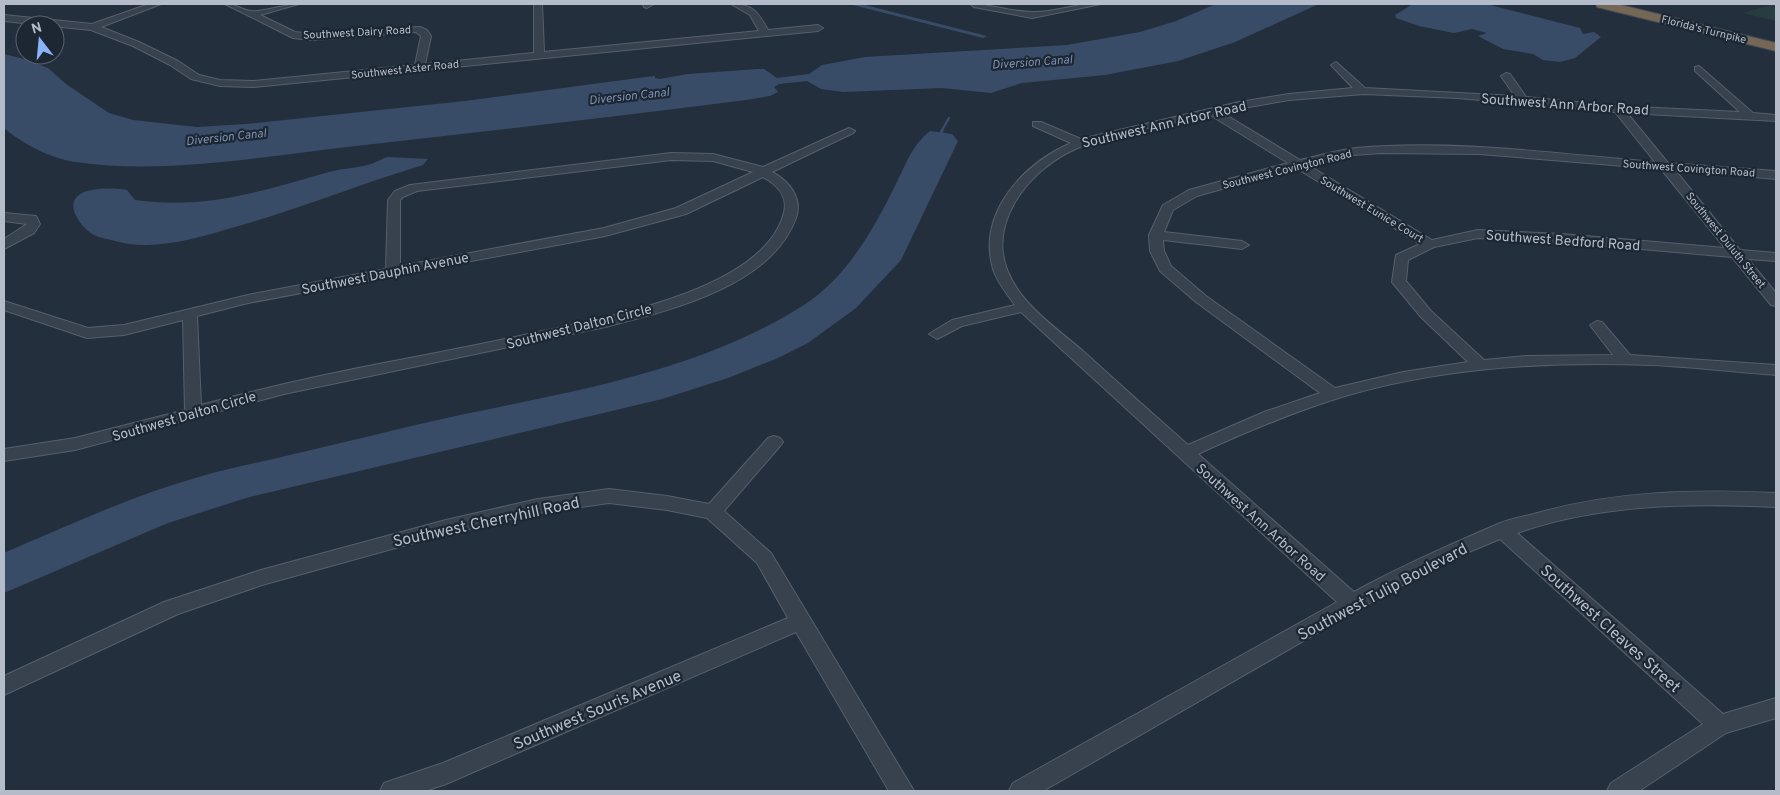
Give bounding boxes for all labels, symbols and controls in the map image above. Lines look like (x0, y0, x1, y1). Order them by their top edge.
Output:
street label: Florida's Turnpike (1660, 13, 1748, 47)
north arrow (15, 15, 65, 65)
text: N (30, 19, 44, 39)
street label: Southwest Dairy Road (303, 23, 411, 43)
water label: Diversion Canal (991, 52, 1074, 74)
street label: Southwest Aster Road (350, 57, 460, 83)
water label: Diversion Canal (588, 85, 671, 109)
street label: Southwest Ann Arbor Road (1480, 91, 1649, 120)
street label: Southwest Ann Arbor Road (1080, 98, 1248, 153)
water label: Diversion Canal (185, 126, 268, 150)
street label: Southwest Covington Road (1221, 147, 1353, 193)
street label: Southwest Covington Road (1622, 157, 1756, 181)
street label: Southwest Eunice Court (1317, 173, 1426, 246)
street label: Southwest Duluth Street (1682, 190, 1768, 292)
street label: Southwest Bedford Road (1485, 228, 1641, 255)
street label: Southwest Dauphin Avenue (300, 250, 470, 299)
street label: Southwest Dalton Circle (505, 301, 654, 354)
street label: Southwest Dalton Circle (110, 389, 258, 446)
street label: Southwest Ann Arbor Road (1192, 460, 1328, 586)
street label: Southwest Cherryhill Road (391, 493, 582, 553)
street label: Southwest Tulip Boulevard (1295, 540, 1471, 646)
street label: Southwest Cleaves Street (1535, 561, 1684, 698)
street label: Southwest Souris Avenue (511, 666, 685, 755)

